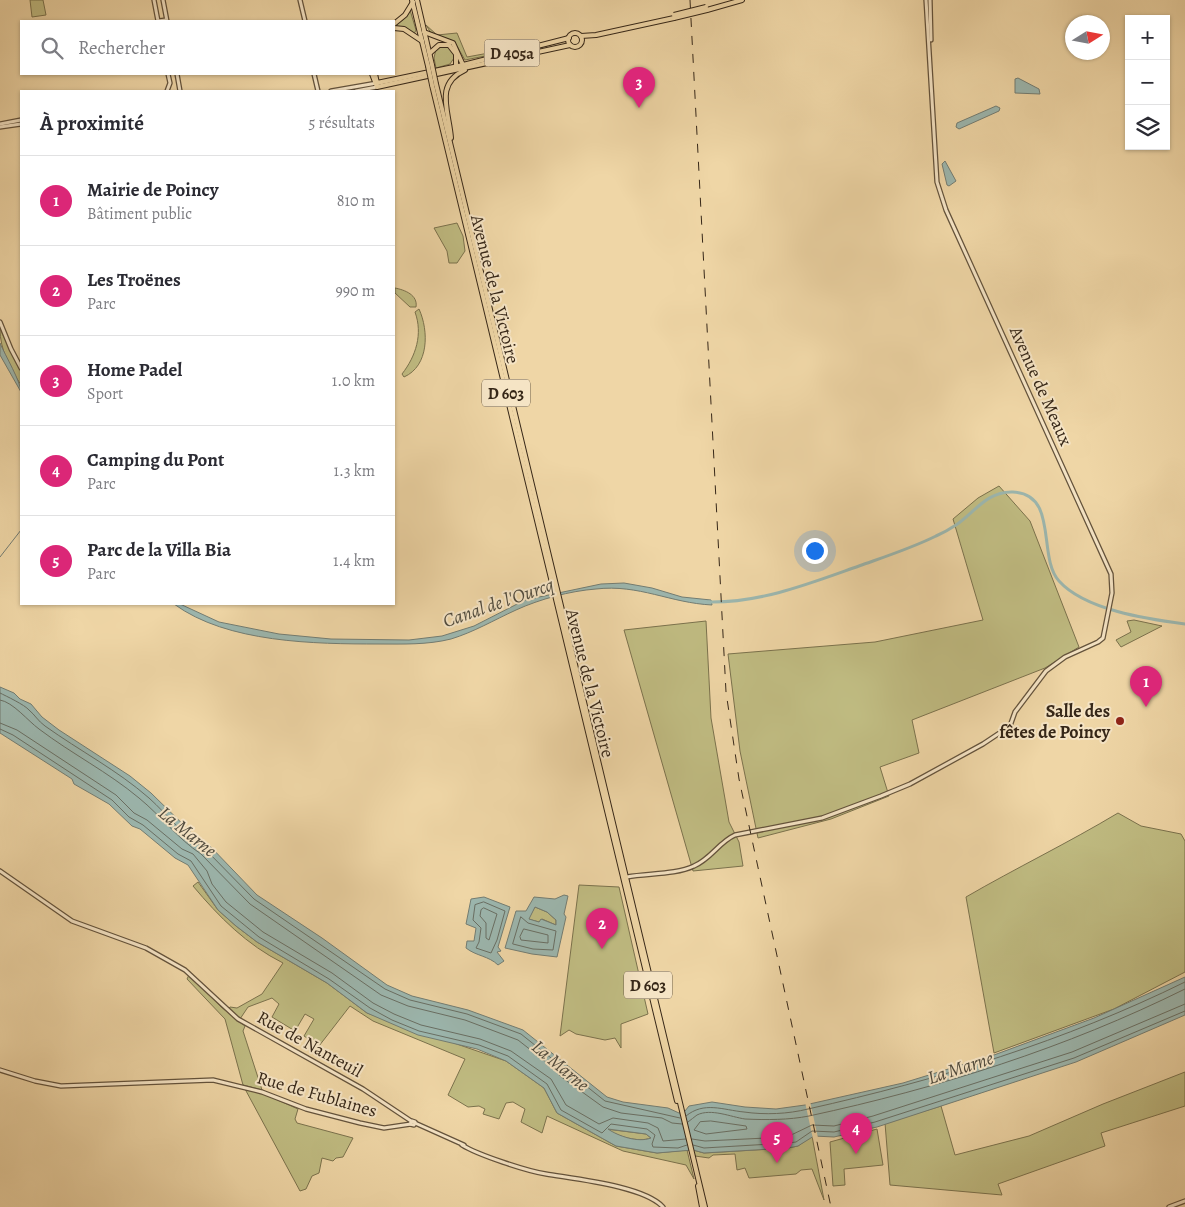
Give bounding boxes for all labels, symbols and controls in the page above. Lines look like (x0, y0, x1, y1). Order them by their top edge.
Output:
north arrow (1065, 15, 1110, 60)
map controls (1125, 15, 1170, 150)
button: + (1125, 15, 1170, 60)
search box (20, 20, 395, 75)
icon: search (38, 34, 66, 62)
text: Rechercher (78, 35, 165, 61)
road number: D 405a (484, 40, 540, 66)
button: − (1125, 60, 1170, 105)
pin: 3 (623, 67, 655, 108)
button: layers (1125, 105, 1170, 150)
text: À proximité (40, 109, 144, 137)
text: 5 résultats (308, 112, 375, 134)
text: Mairie de Poincy (87, 177, 219, 203)
text: 1 (53, 190, 59, 212)
text: 810 m (337, 190, 375, 212)
text: Bâtiment public (87, 203, 192, 225)
street label: Avenue de la Victoire (465, 211, 525, 366)
text: Les Troënes (87, 267, 181, 293)
text: 2 (52, 280, 60, 302)
text: 990 m (335, 280, 375, 302)
text: Parc (87, 293, 116, 315)
street label: Avenue de Meaux (1004, 322, 1078, 450)
text: Home Padel (87, 357, 182, 383)
text: 3 (53, 370, 59, 392)
text: 1.0 km (332, 370, 375, 392)
road number: D 603 (482, 379, 530, 406)
text: Sport (87, 383, 123, 405)
text: Camping du Pont (87, 447, 224, 473)
text: 4 (52, 460, 60, 482)
text: 1.3 km (334, 460, 375, 482)
text: Parc (87, 473, 116, 495)
text: Parc de la Villa Bia (87, 537, 231, 563)
your location (802, 538, 828, 564)
text: 5 (53, 550, 59, 572)
text: 1.4 km (333, 550, 375, 572)
text: Parc (87, 563, 116, 585)
water label: Canal de l'Ourcq (439, 572, 558, 634)
street label: Avenue de la Victoire (560, 605, 620, 760)
pin: 1 (1130, 666, 1162, 707)
place label: Salle des fêtes de Poincy (999, 699, 1111, 744)
marker: Salle des fêtes de Poincy (1114, 715, 1126, 727)
water label: La Marne (153, 800, 222, 863)
pin: 2 (586, 908, 618, 949)
road number: D 603 (624, 972, 672, 998)
street label: Rue de Nanteuil (253, 1005, 368, 1083)
water label: La Marne (526, 1034, 595, 1098)
water label: La Marne (924, 1045, 997, 1091)
street label: Rue de Fublaines (254, 1065, 380, 1123)
pin: 4 (840, 1113, 872, 1154)
pin: 5 (761, 1122, 793, 1163)

